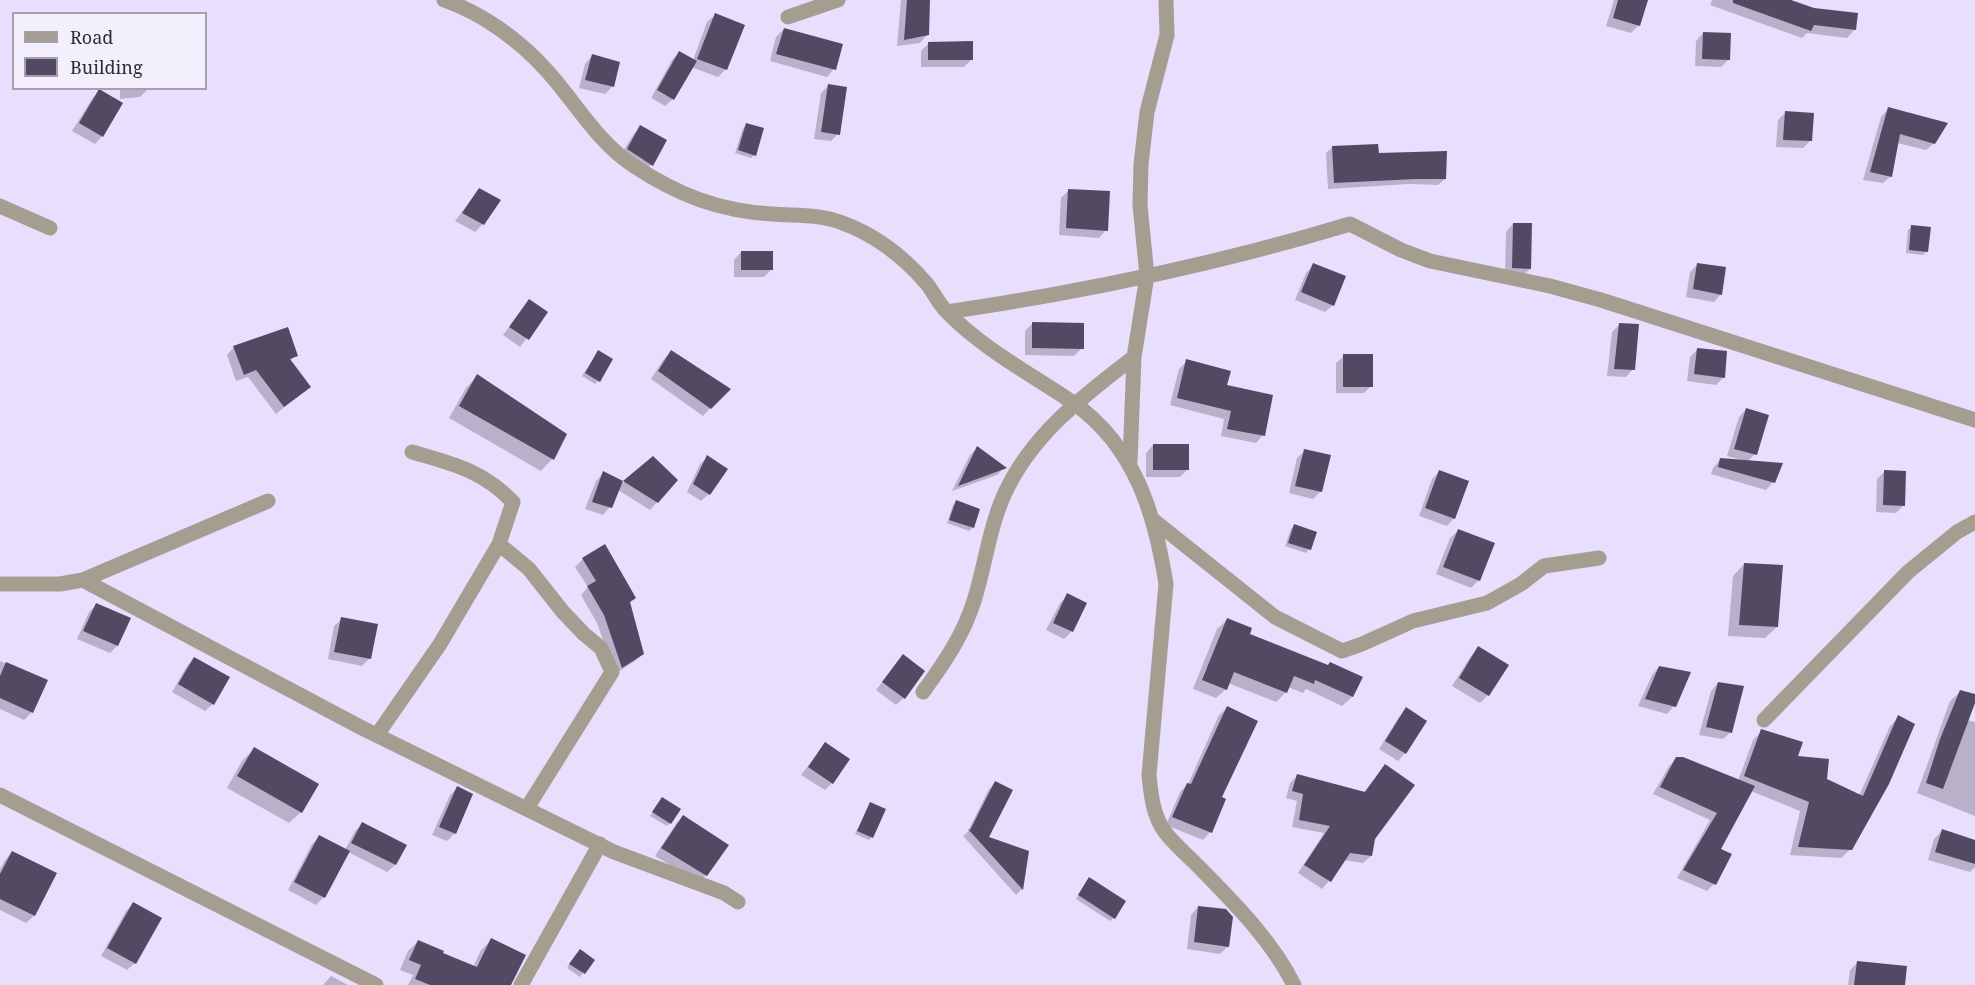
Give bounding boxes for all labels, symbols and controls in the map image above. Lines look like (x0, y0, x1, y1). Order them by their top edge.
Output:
legend (12, 12, 207, 90)
text: Road (70, 25, 113, 49)
text: Building (70, 55, 143, 79)

